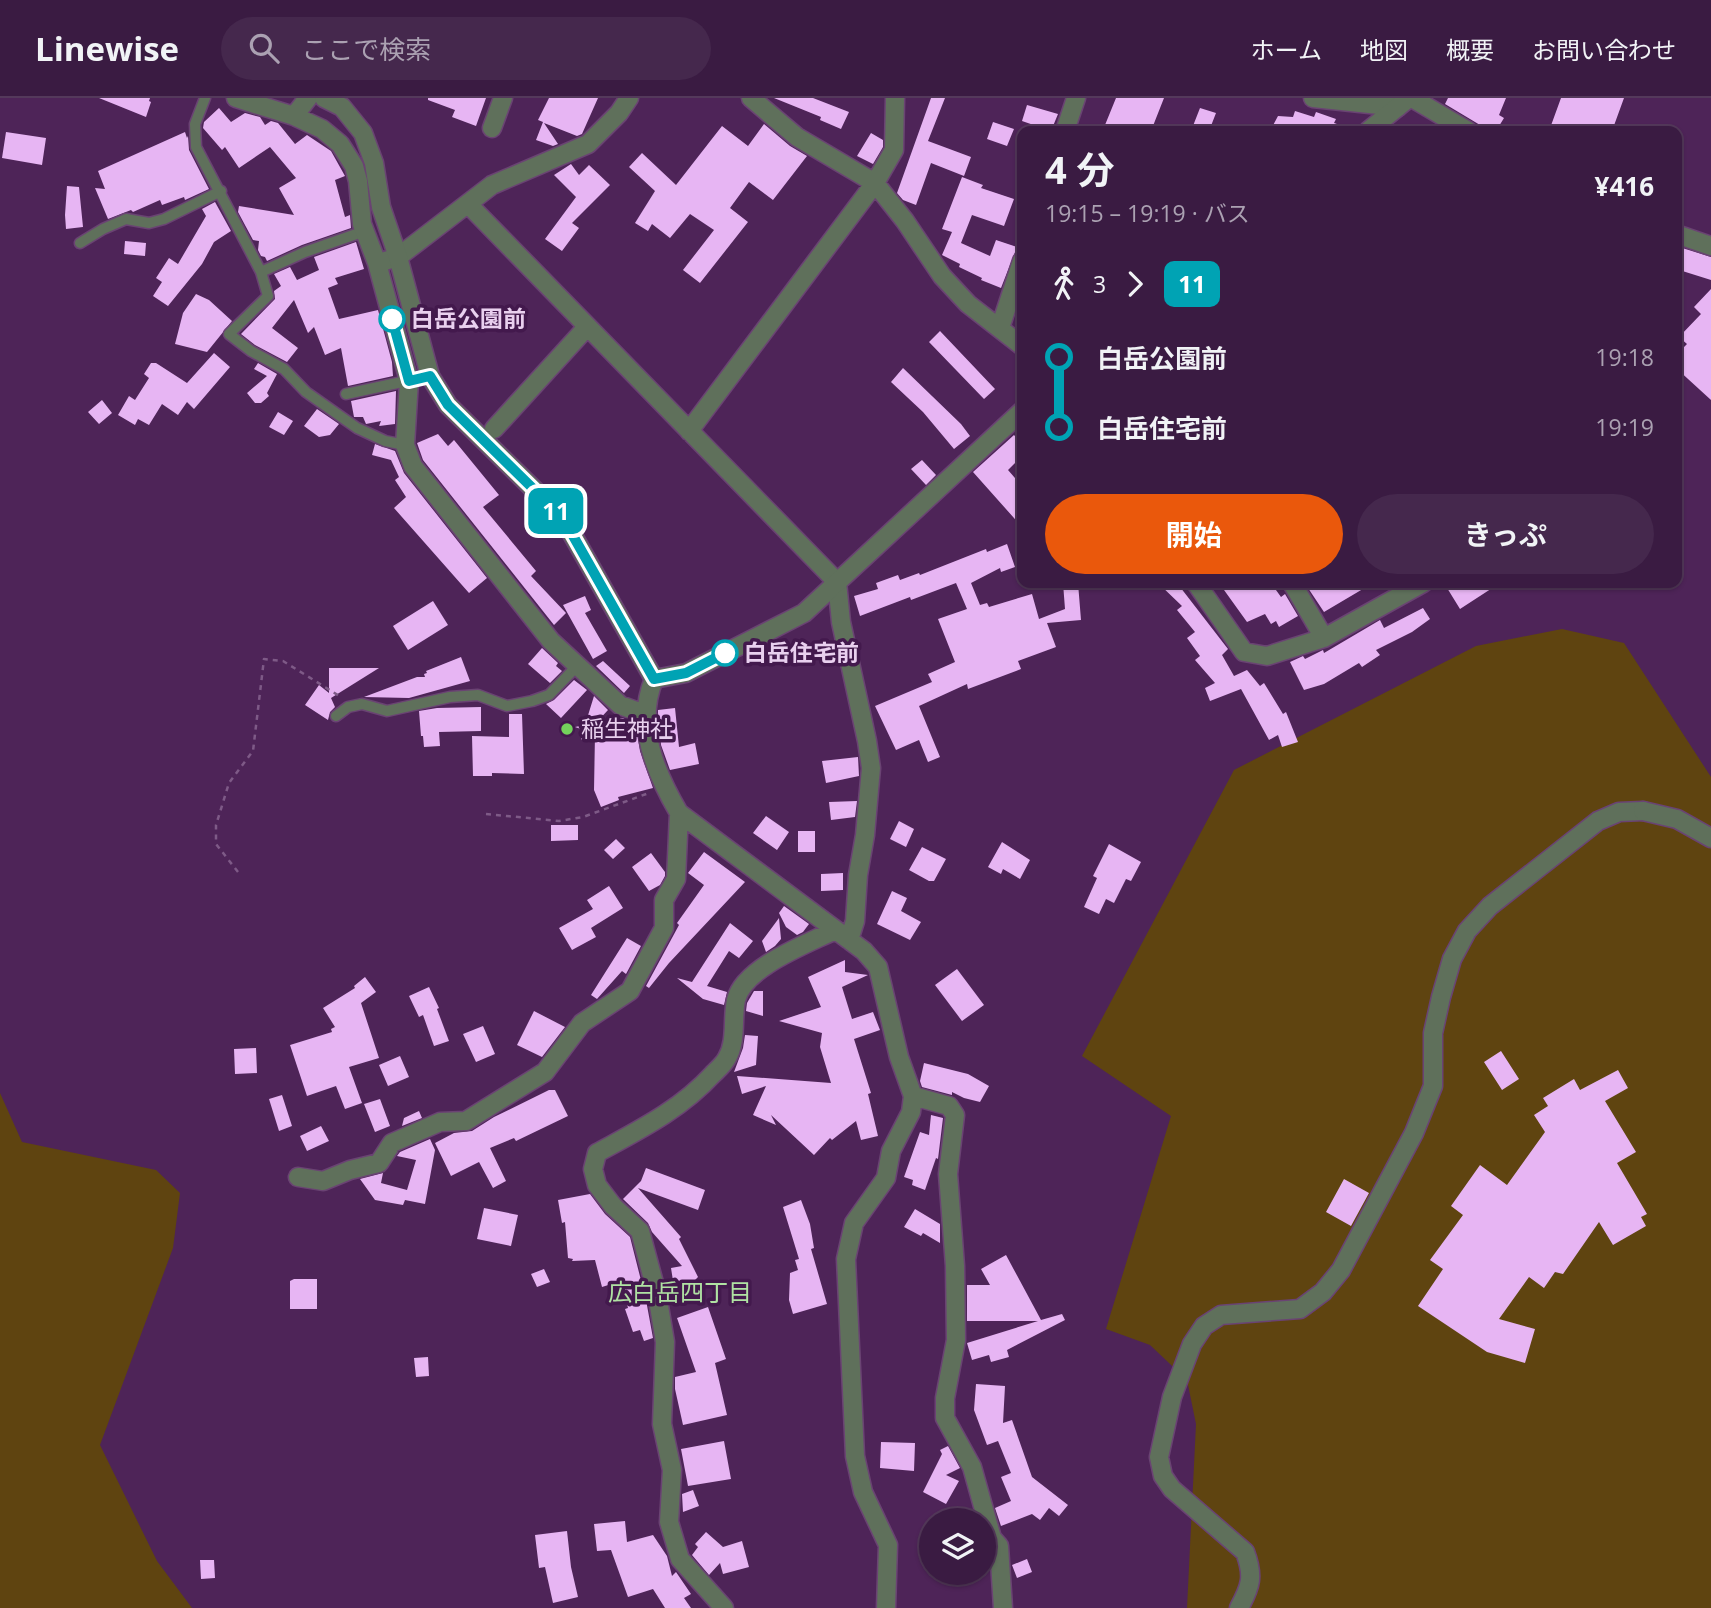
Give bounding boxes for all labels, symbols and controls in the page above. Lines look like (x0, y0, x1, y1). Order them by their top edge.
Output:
search box (221, 17, 711, 80)
text: Linewise (35, 26, 179, 71)
icon: search (245, 29, 283, 67)
text: ここで検索 (301, 31, 431, 67)
text: ホーム (1251, 33, 1322, 66)
text: 地図 (1360, 33, 1408, 66)
text: 概要 (1446, 33, 1494, 66)
text: お問い合わせ (1532, 33, 1676, 66)
text: 4 分 (1045, 143, 1115, 195)
text: ¥416 (1595, 168, 1654, 204)
text: 19:15 – 19:19 · バス (1045, 197, 1250, 229)
icon: walk (1045, 265, 1083, 303)
icon: forward (1116, 265, 1154, 303)
text: 11 (1178, 267, 1206, 300)
text: 3 (1093, 268, 1106, 300)
place label: 白岳公園前 (411, 302, 526, 334)
marker: 白岳公園前 (379, 306, 405, 332)
text: 白岳公園前 (1097, 340, 1227, 376)
text: 19:18 (1595, 341, 1654, 373)
text: 白岳住宅前 (1097, 410, 1227, 446)
text: 19:19 (1595, 411, 1654, 443)
line badge: 11 (524, 488, 588, 534)
text: 11 (542, 494, 570, 527)
button: 開始 (1045, 494, 1343, 574)
button: きっぷ (1357, 494, 1654, 574)
place label: 白岳住宅前 (744, 636, 859, 668)
marker: 白岳住宅前 (712, 640, 738, 666)
place label: 稲生神社 (581, 712, 673, 744)
marker: 稲生神社 (559, 721, 575, 737)
district label: 広白岳四丁目 (608, 1275, 752, 1308)
map controls (919, 1508, 996, 1585)
button: layers (919, 1508, 996, 1585)

